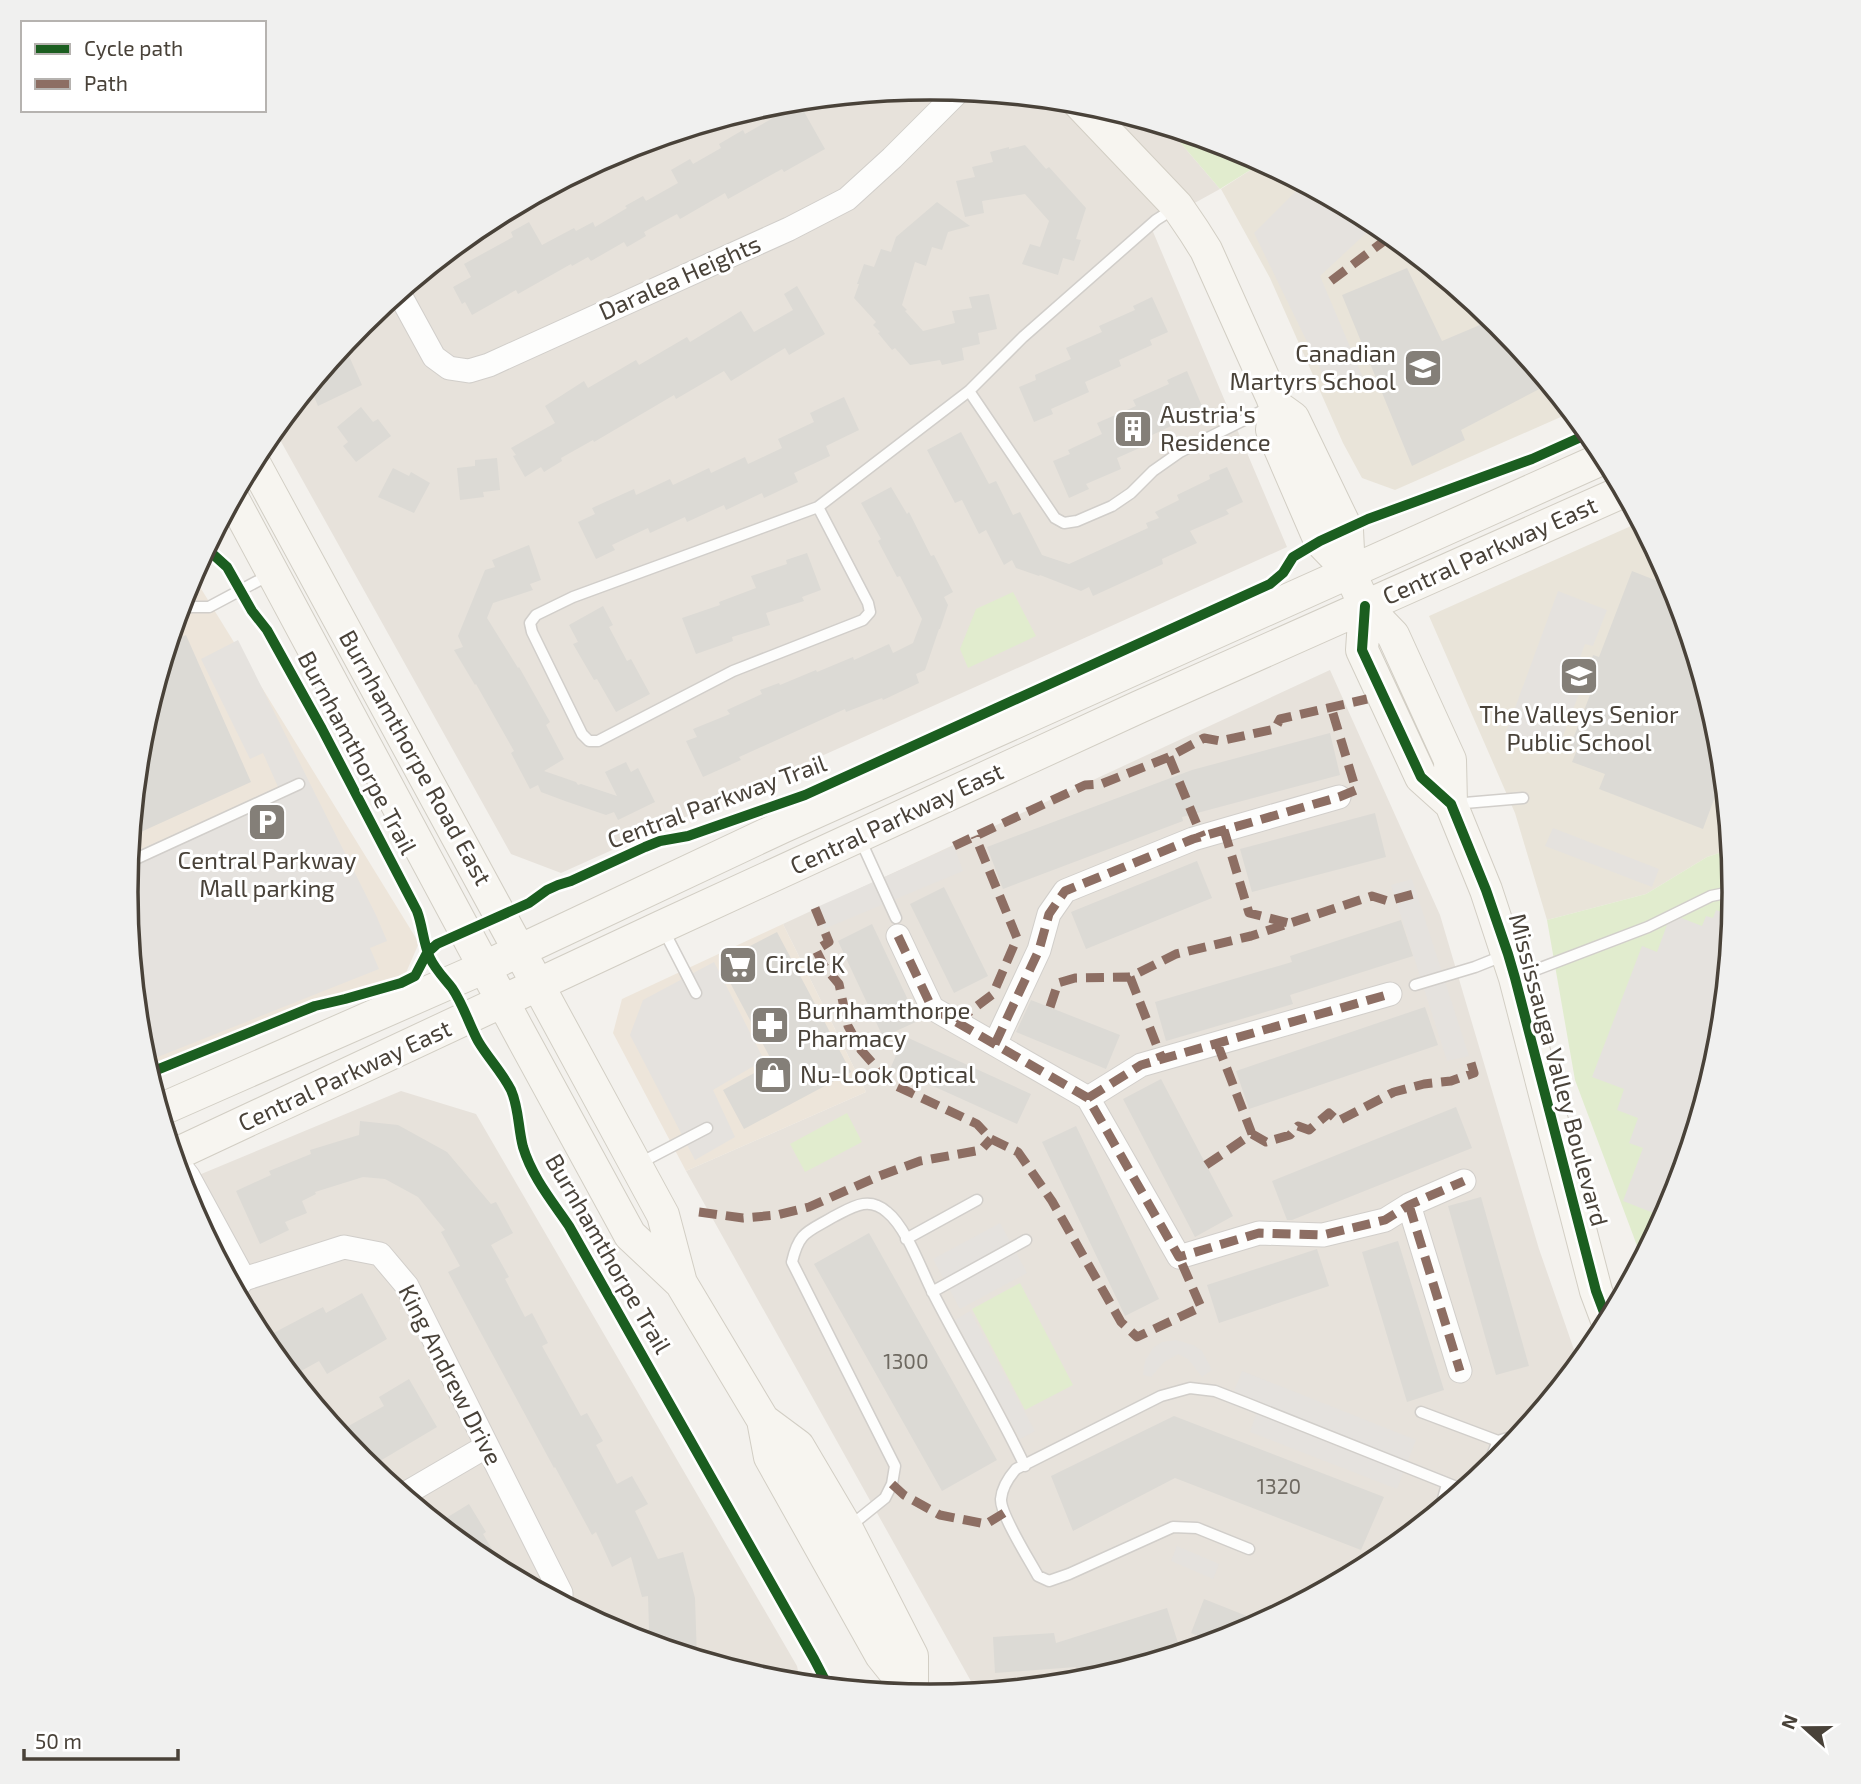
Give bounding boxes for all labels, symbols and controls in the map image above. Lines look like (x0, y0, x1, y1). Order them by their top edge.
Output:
legend (21, 21, 266, 112)
text: Cycle path (84, 35, 183, 60)
text: Path (84, 70, 128, 95)
street label: Daralea Heights (594, 228, 765, 325)
place label: Canadian Martyrs School (1230, 338, 1396, 395)
school or university icon: Canadian Martyrs School (1402, 347, 1444, 389)
place label: Austria's Residence (1160, 399, 1271, 456)
building icon: Austria's Residence (1112, 408, 1154, 450)
street label: Central Parkway East (1378, 489, 1601, 610)
street label: Burnhamthorpe Road East (334, 625, 499, 890)
street label: Burnhamthorpe Trail (293, 646, 424, 859)
school or university icon: The Valleys Senior Public School (1558, 655, 1600, 697)
place label: The Valleys Senior Public School (1479, 699, 1679, 756)
street label: Central Parkway Trail (603, 747, 830, 854)
street label: Central Parkway East (785, 756, 1008, 880)
parking icon: Central Parkway Mall parking (246, 801, 288, 843)
place label: Central Parkway Mall parking (178, 845, 357, 902)
street label: Mississauga Valley Boulevard (1504, 910, 1615, 1229)
supermarket icon: Circle K (717, 944, 759, 986)
place label: Circle K (765, 949, 845, 978)
place label: Burnhamthorpe Pharmacy (797, 995, 970, 1052)
pharmacy icon: Burnhamthorpe Pharmacy (749, 1004, 791, 1046)
street label: Central Parkway East (233, 1013, 456, 1137)
shop icon: Nu-Look Optical (752, 1054, 794, 1096)
place label: Nu-Look Optical (800, 1059, 975, 1088)
street label: Burnhamthorpe Trail (540, 1148, 678, 1358)
street label: King Andrew Drive (393, 1279, 509, 1469)
house number: 1300 (883, 1348, 929, 1373)
house number: 1320 (1257, 1473, 1301, 1498)
north arrow (1770, 1693, 1840, 1763)
text: N (1775, 1711, 1802, 1732)
scale bar (24, 1718, 178, 1762)
text: 50 m (35, 1728, 82, 1753)

